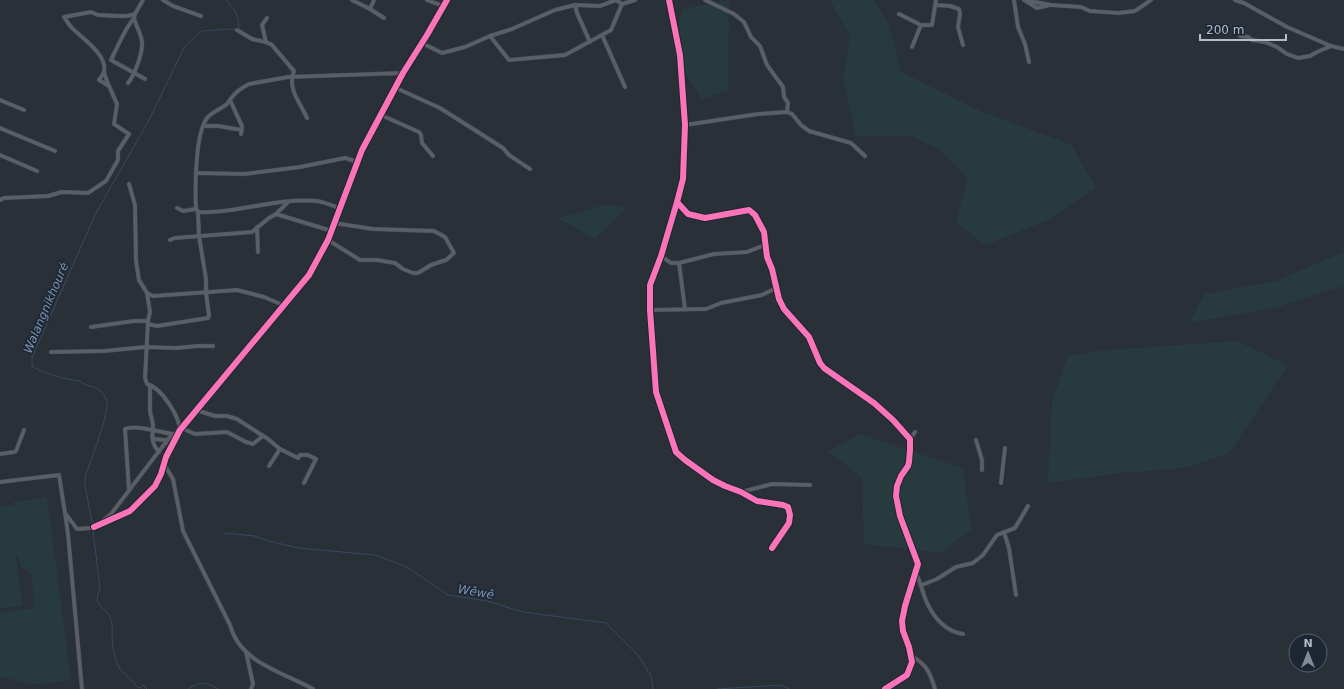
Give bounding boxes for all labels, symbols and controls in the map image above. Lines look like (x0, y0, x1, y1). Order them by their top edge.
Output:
scale bar (1200, 16, 1286, 42)
text: 200 m (1206, 23, 1244, 37)
water label: Walangnikhouré (21, 261, 71, 355)
water label: Wêwê (457, 582, 495, 602)
north arrow (1288, 633, 1328, 673)
text: N (1303, 637, 1313, 650)

